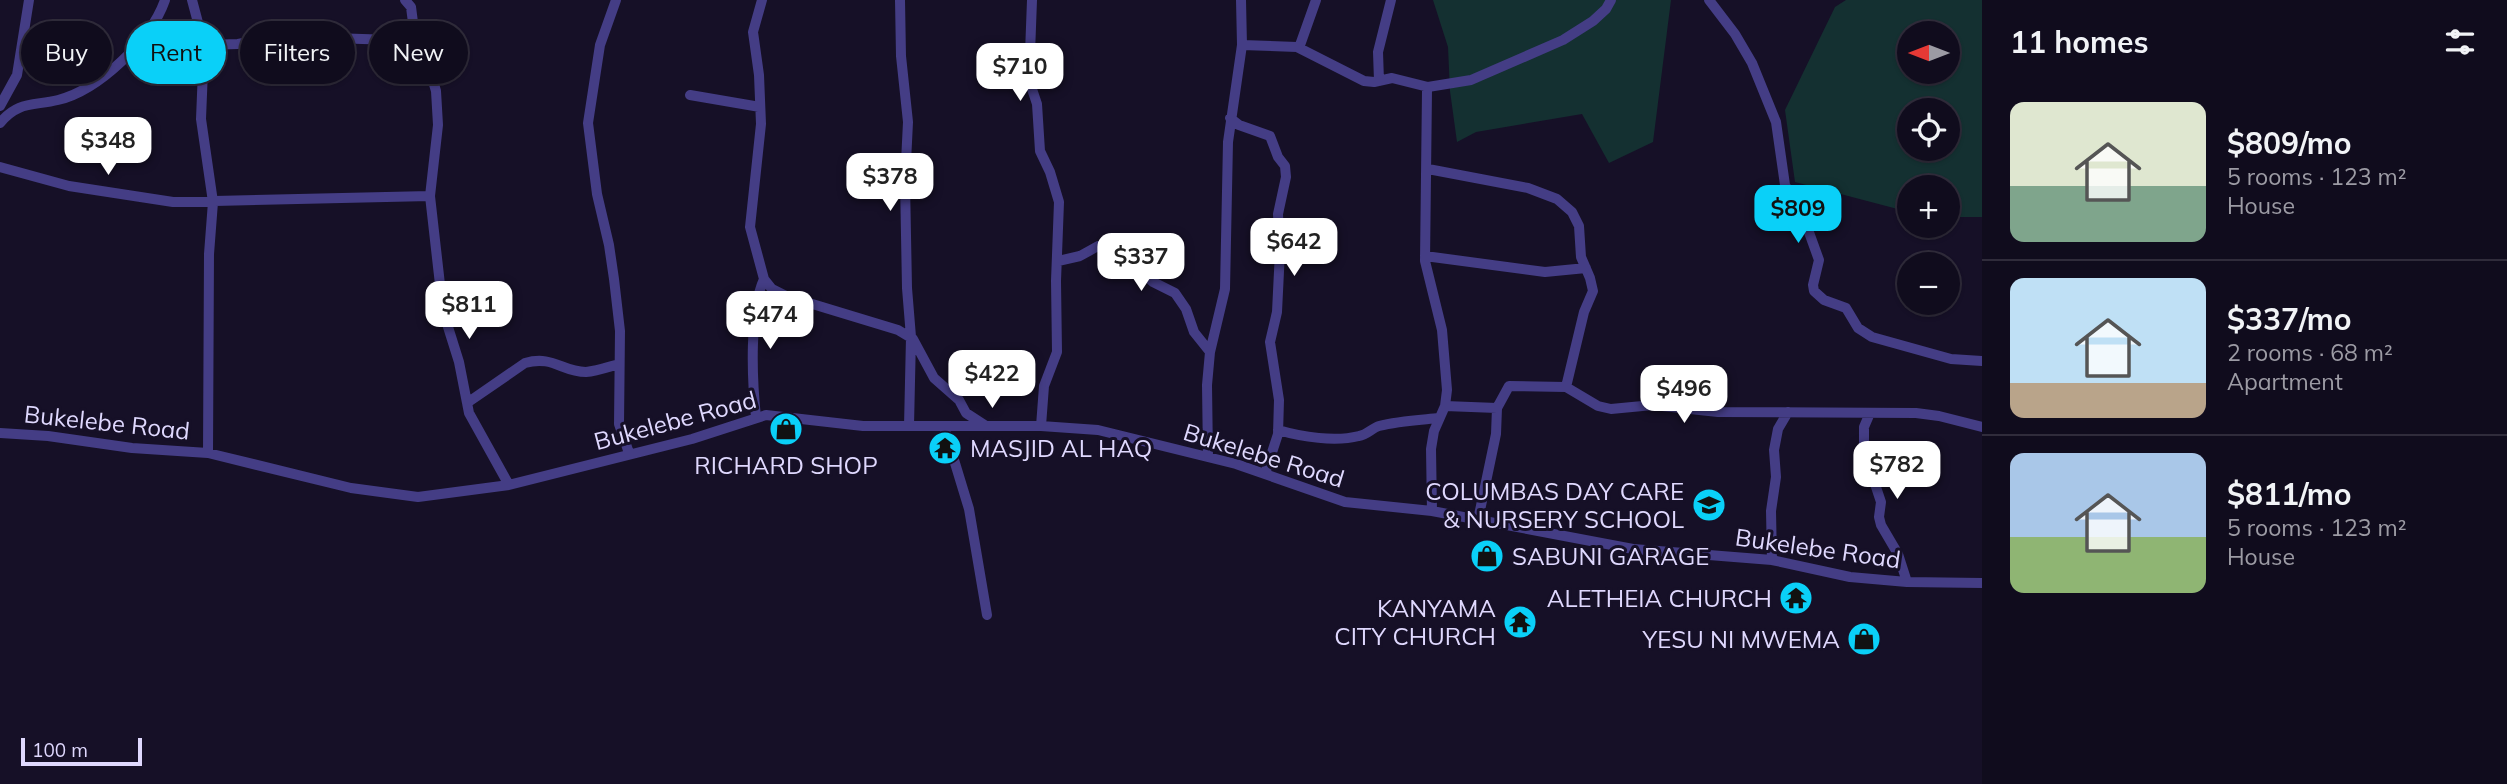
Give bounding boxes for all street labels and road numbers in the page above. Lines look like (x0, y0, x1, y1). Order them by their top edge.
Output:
street label: Bukelebe Road (591, 384, 759, 456)
street label: Bukelebe Road (23, 398, 191, 446)
street label: Bukelebe Road (1180, 416, 1348, 494)
street label: Bukelebe Road (1733, 522, 1903, 574)

